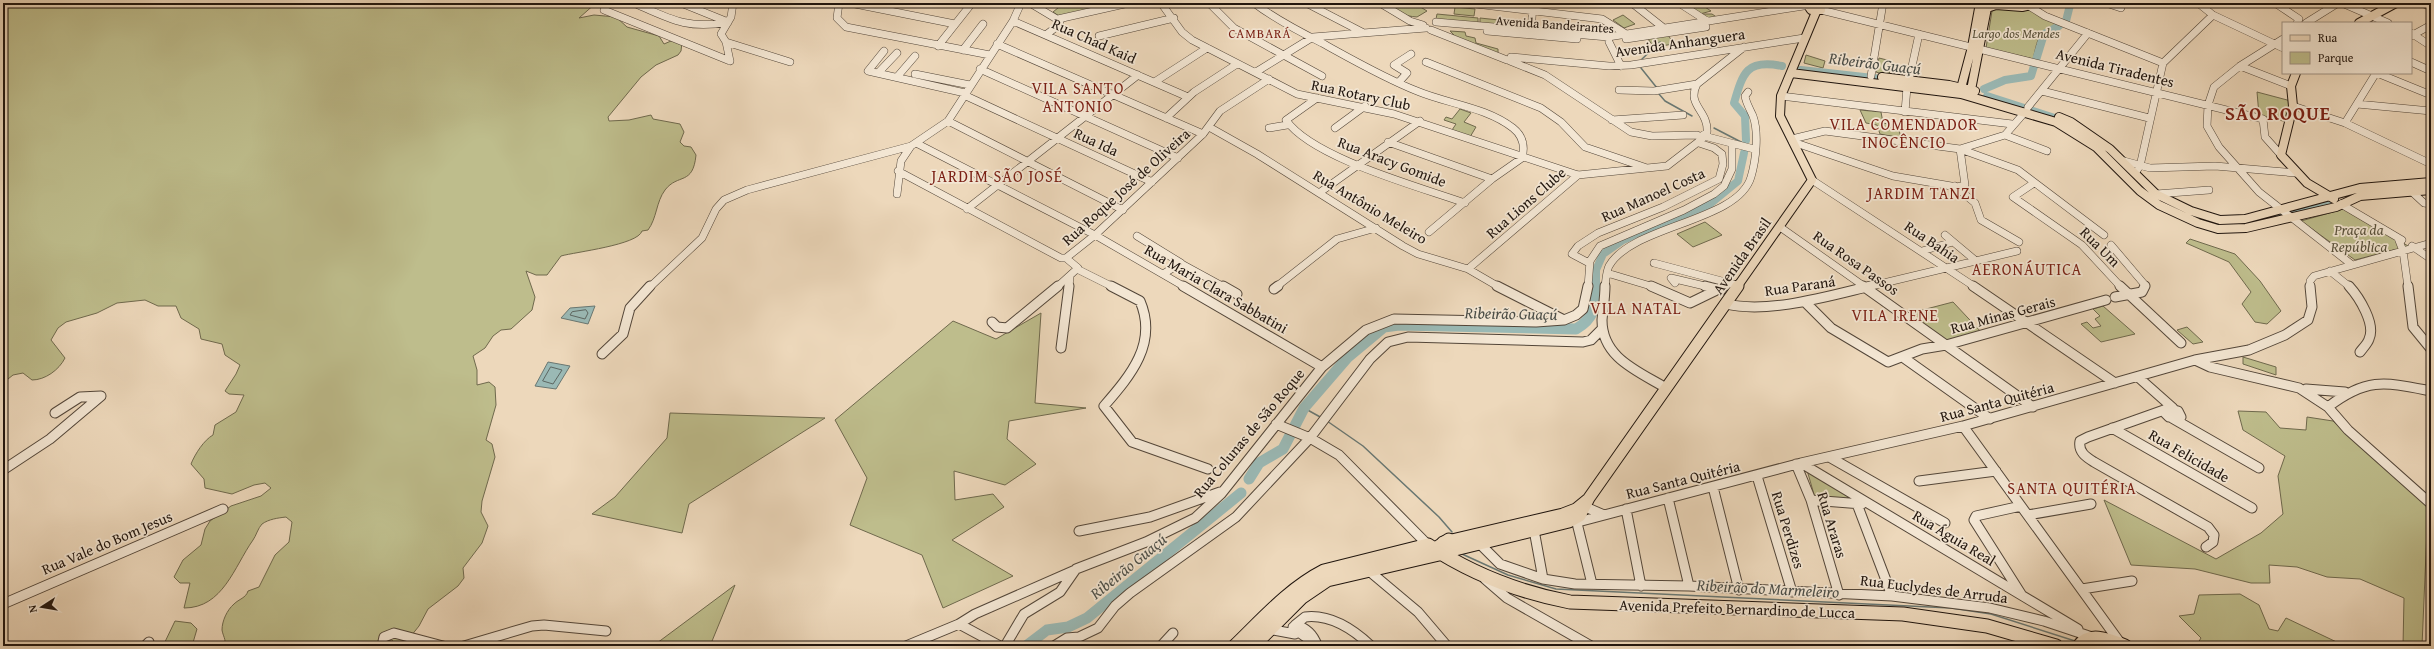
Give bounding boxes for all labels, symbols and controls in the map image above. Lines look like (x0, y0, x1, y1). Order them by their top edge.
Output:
street label: Avenida Bandeirantes (1495, 11, 1615, 38)
street label: Rua Chad Kaid (1049, 13, 1140, 69)
legend (2282, 22, 2412, 74)
street label: Avenida Anhanguera (1614, 23, 1746, 62)
district label: CAMBARÁ (1229, 24, 1291, 43)
park label: Largo dos Mendes (1971, 24, 2060, 43)
text: Rua (2318, 29, 2337, 46)
street label: Avenida Tiradentes (2054, 43, 2176, 92)
water label: Ribeirão Guaçú (1826, 45, 1923, 81)
text: Parque (2318, 49, 2354, 66)
street label: Rua Rotary Club (1310, 74, 1413, 115)
district label: VILA SANTO ANTONIO (1031, 76, 1125, 118)
district label: SÃO ROQUE (2225, 99, 2331, 127)
district label: VILA COMENDADOR INOCÊNCIO (1829, 112, 1979, 154)
street label: Rua Ida (1071, 122, 1122, 161)
street label: Rua Roque José de Oliveira (1057, 123, 1194, 250)
street label: Rua Aracy Gomide (1335, 131, 1450, 192)
street label: Rua Lions Clube (1481, 162, 1570, 243)
street label: Rua Manoel Costa (1598, 162, 1708, 227)
district label: JARDIM SÃO JOSÉ (929, 164, 1063, 188)
street label: Rua Antônio Meleiro (1309, 164, 1432, 249)
district label: JARDIM TANZI (1866, 181, 1976, 205)
street label: Avenida Brasil (1707, 213, 1776, 298)
street label: Rua Bahia (1901, 215, 1964, 268)
park label: Praça da República (2330, 219, 2387, 257)
street label: Rua Um (2076, 222, 2126, 272)
street label: Rua Rosa Passos (1809, 225, 1903, 300)
street label: Rua Maria Clara Sabbatini (1141, 239, 1292, 338)
district label: AERONÁUTICA (1972, 257, 2082, 281)
street label: Rua Paraná (1763, 270, 1837, 301)
street label: Rua Minas Gerais (1948, 290, 2058, 339)
district label: VILA NATAL (1590, 296, 1682, 320)
water label: Ribeirão Guaçú (1463, 300, 1558, 326)
district label: VILA IRENE (1851, 303, 1939, 327)
street label: Rua Colunas de São Roque (1188, 363, 1309, 502)
street label: Rua Santa Quitéria (1938, 376, 2056, 427)
street label: Rua Felicidade (2145, 424, 2234, 487)
street label: Rua Santa Quitéria (1624, 455, 1742, 504)
district label: SANTA QUITÉRIA (2007, 476, 2137, 500)
street label: Rua Perdizes (1767, 489, 1810, 571)
street label: Rua Araras (1812, 489, 1853, 561)
street label: Rua Vale do Bom Jesus (38, 505, 175, 580)
street label: Rua Águia Real (1909, 505, 2000, 571)
water label: Ribeirão Guaçú (1084, 527, 1172, 605)
street label: Rua Euclydes de Arruda (1859, 569, 2009, 608)
water label: Ribeirão do Marmeleiro (1695, 572, 1840, 604)
north arrow (22, 587, 62, 627)
street label: Avenida Prefeito Bernardino de Lucca (1619, 594, 1855, 623)
text: N (23, 603, 41, 614)

